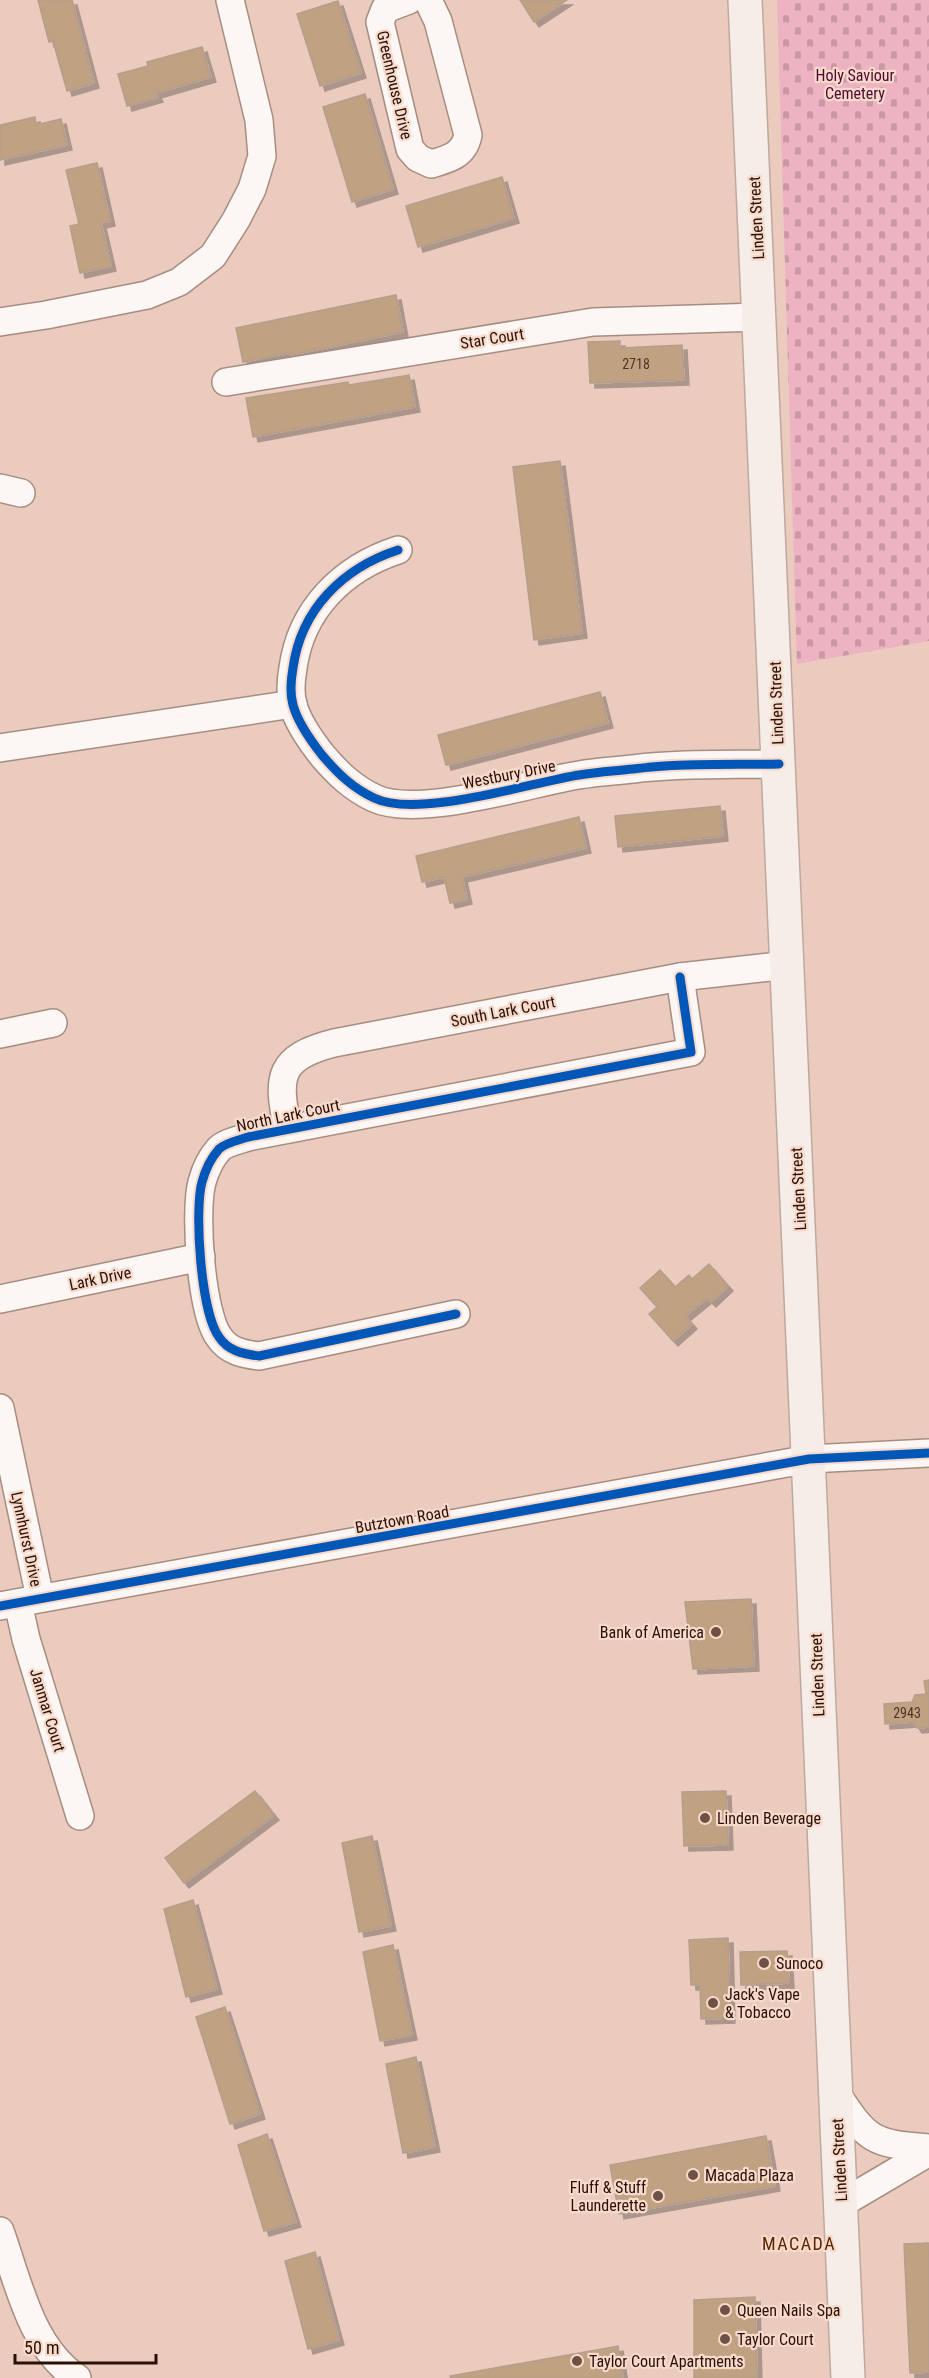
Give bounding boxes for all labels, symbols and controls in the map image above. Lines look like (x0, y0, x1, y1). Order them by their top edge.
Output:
street label: Greenhouse Drive (373, 29, 416, 141)
park label: Holy Saviour Cemetery (816, 66, 895, 103)
street label: Linden Street (745, 176, 768, 260)
street label: Star Court (459, 324, 525, 353)
house number: 2718 (622, 356, 650, 372)
street label: Linden Street (766, 661, 787, 745)
street label: Westbury Drive (461, 756, 557, 793)
street label: South Lark Court (449, 992, 557, 1031)
street label: North Lark Court (235, 1095, 342, 1136)
street label: Linden Street (787, 1147, 810, 1231)
street label: Lark Drive (67, 1263, 133, 1294)
street label: Lynnhurst Drive (7, 1490, 46, 1588)
street label: Butztown Road (354, 1502, 450, 1537)
place label: Bank of America (600, 1623, 704, 1642)
marker: Bank of America (709, 1625, 723, 1639)
street label: Linden Street (807, 1633, 828, 1717)
street label: Janmar Court (26, 1666, 69, 1754)
house number: 2943 (893, 1705, 921, 1721)
place label: Linden Beverage (717, 1809, 821, 1828)
marker: Linden Beverage (698, 1811, 712, 1825)
place label: Sunoco (776, 1954, 823, 1973)
marker: Sunoco (757, 1956, 771, 1970)
place label: Jack's Vape & Tobacco (725, 1985, 800, 2022)
marker: Jack's Vape & Tobacco (706, 1996, 720, 2010)
street label: Linden Street (828, 2118, 851, 2202)
place label: Macada Plaza (705, 2166, 794, 2185)
marker: Macada Plaza (686, 2168, 700, 2182)
place label: Fluff & Stuff Launderette (570, 2178, 646, 2215)
marker: Fluff & Stuff Launderette (651, 2189, 665, 2203)
district label: MACADA (762, 2233, 836, 2254)
place label: Queen Nails Spa (737, 2301, 841, 2320)
marker: Queen Nails Spa (718, 2303, 732, 2317)
scale bar (15, 2327, 156, 2365)
place label: Taylor Court (737, 2330, 814, 2349)
marker: Taylor Court (718, 2332, 732, 2346)
text: 50 m (24, 2337, 59, 2358)
place label: Taylor Court Apartments (589, 2352, 744, 2371)
marker: Taylor Court Apartments (570, 2354, 584, 2368)

